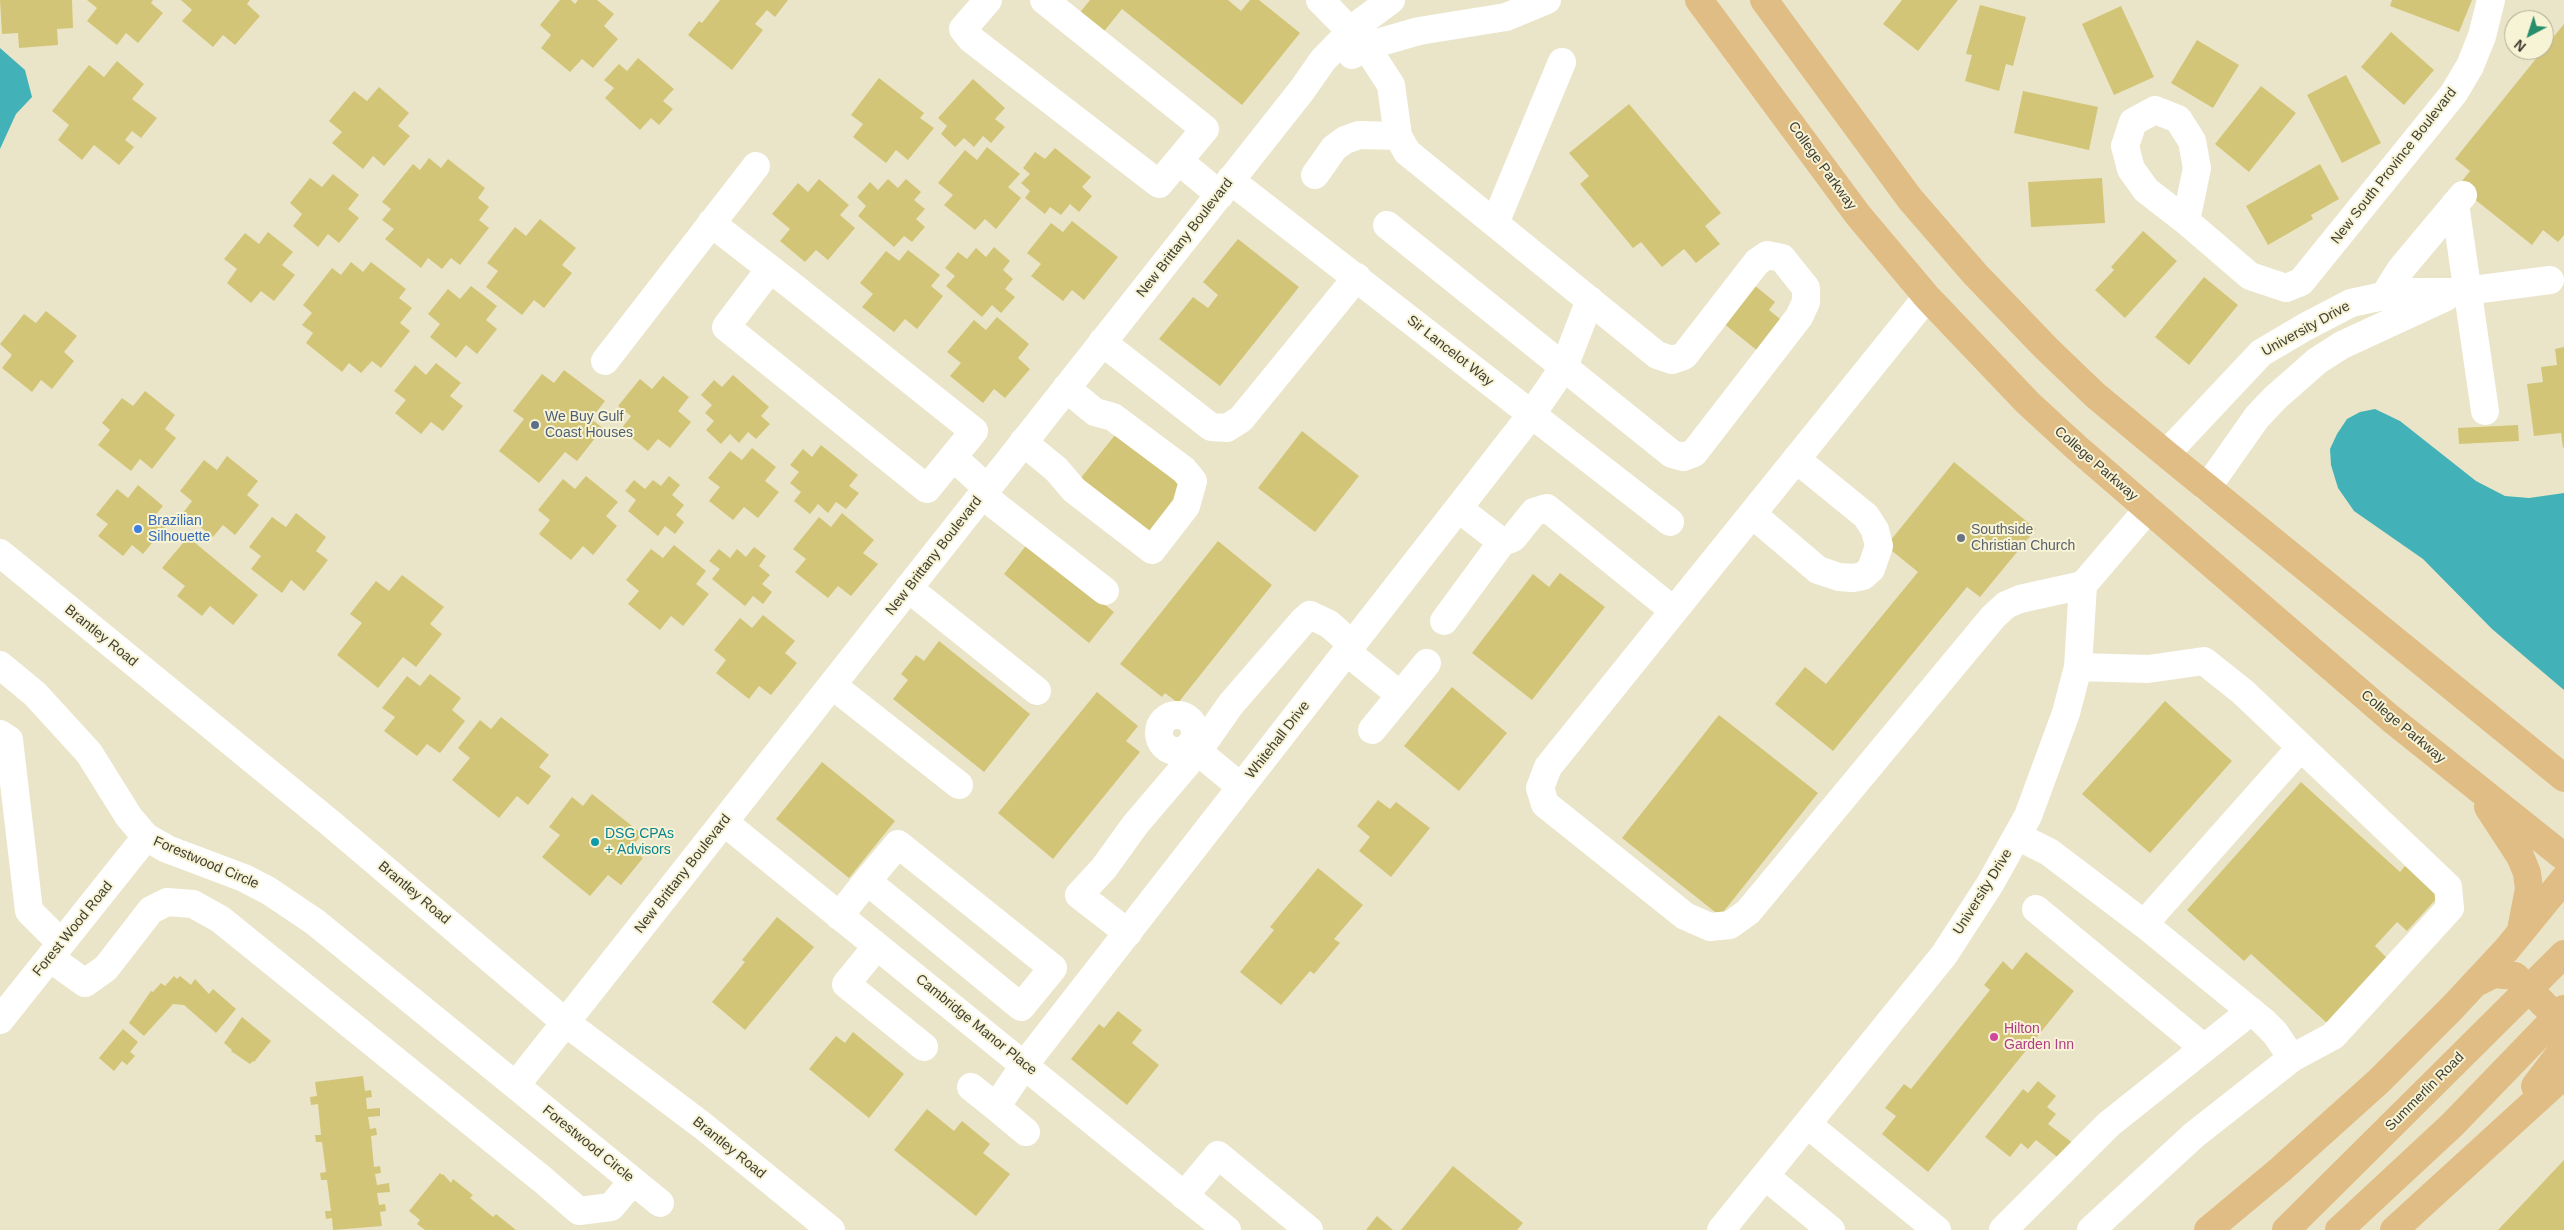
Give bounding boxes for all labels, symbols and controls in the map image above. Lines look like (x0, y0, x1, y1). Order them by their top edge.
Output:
north arrow (2504, 10, 2554, 60)
text: N (2511, 36, 2529, 55)
street label: New South Province Boulevard (2328, 84, 2460, 248)
street label: College Parkway (1784, 119, 1860, 213)
street label: New Brittany Boulevard (1133, 175, 1237, 301)
street label: University Drive (2259, 298, 2353, 360)
street label: Sir Lancelot Way (1403, 312, 1497, 390)
place label: We Buy Gulf Coast Houses (545, 409, 633, 442)
marker: We Buy Gulf Coast Houses (529, 419, 541, 431)
street label: College Parkway (2051, 423, 2141, 505)
street label: New Brittany Boulevard (882, 493, 986, 619)
place label: Brazilian Silhouette (148, 513, 210, 546)
place label: Southside Christian Church (1971, 522, 2075, 554)
marker: Brazilian Silhouette (132, 523, 144, 535)
marker: Southside Christian Church (1955, 532, 1967, 544)
street label: Brantley Road (61, 602, 141, 670)
street label: College Parkway (2357, 687, 2449, 767)
street label: Whitehall Drive (1242, 698, 1314, 782)
street label: New Brittany Boulevard (631, 811, 735, 937)
place label: DSG CPAs + Advisors (605, 826, 674, 859)
street label: Forestwood Circle (151, 833, 261, 893)
marker: DSG CPAs + Advisors (589, 836, 601, 848)
street label: University Drive (1950, 846, 2016, 938)
street label: Brantley Road (375, 858, 453, 928)
street label: Forest Wood Road (30, 878, 116, 980)
street label: Cambridge Manor Place (912, 971, 1040, 1079)
place label: Hilton Garden Inn (2004, 1021, 2074, 1054)
marker: Hilton Garden Inn (1988, 1031, 2000, 1043)
street label: Summerlin Road (2382, 1049, 2468, 1135)
street label: Forestwood Circle (539, 1102, 637, 1186)
street label: Brantley Road (689, 1114, 769, 1182)

